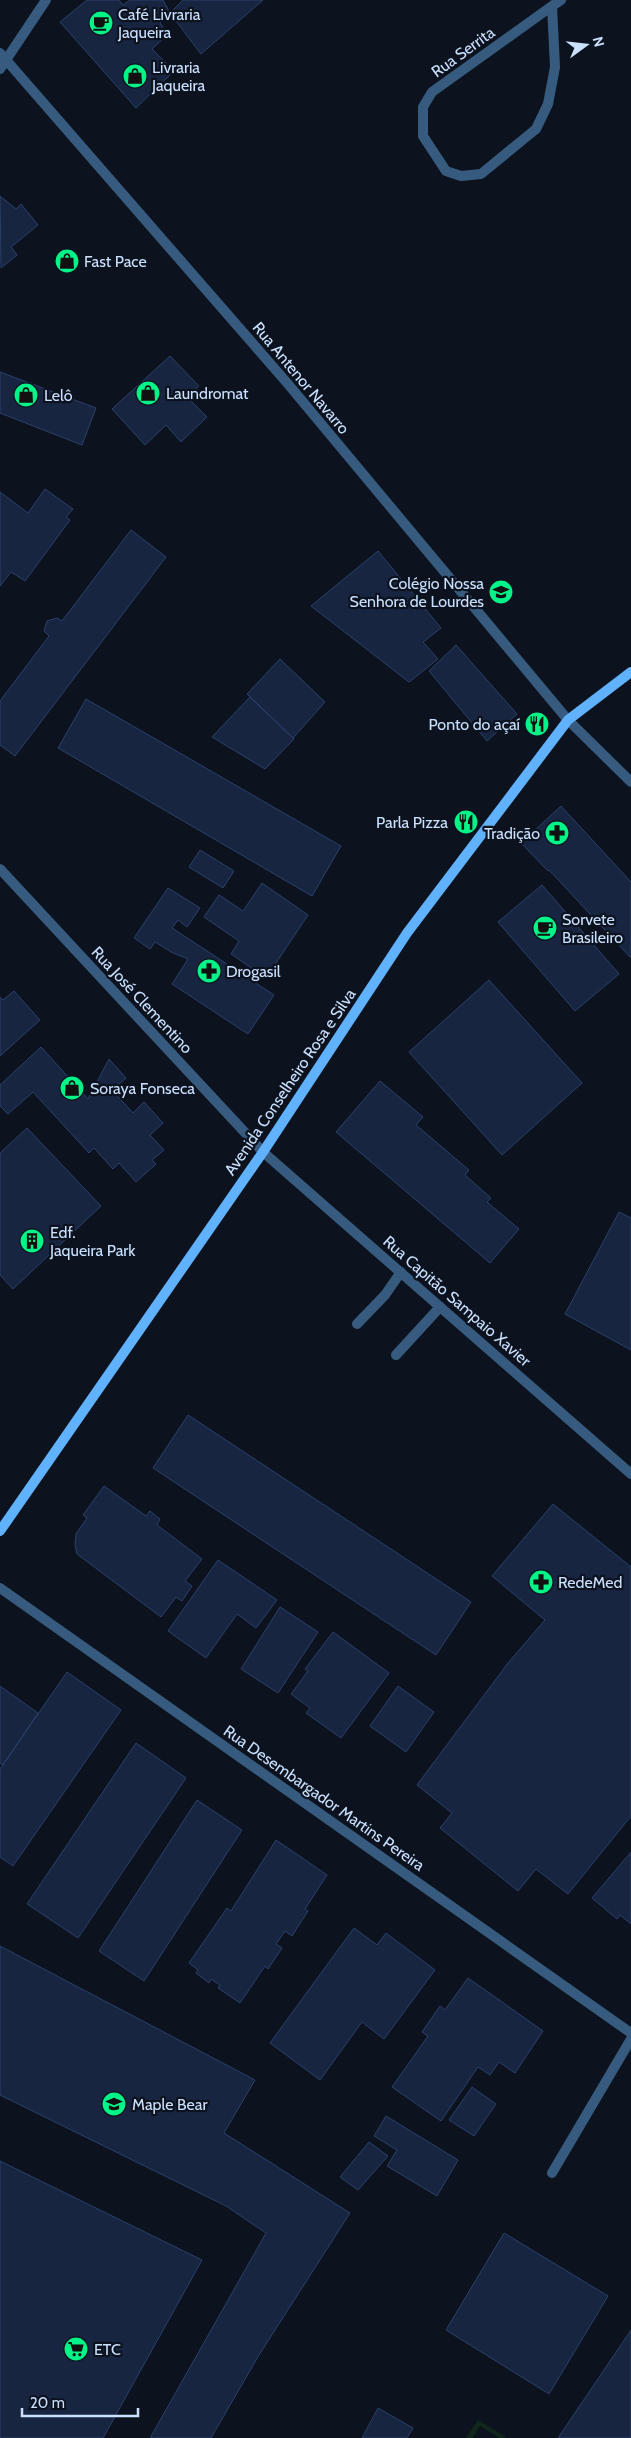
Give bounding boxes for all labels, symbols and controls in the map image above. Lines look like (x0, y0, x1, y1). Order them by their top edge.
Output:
place label: Café Livraria Jaqueira (117, 5, 201, 42)
cafe icon: Café Livraria Jaqueira (88, 10, 114, 36)
north arrow (561, 20, 611, 70)
street label: Rua Serrita (428, 23, 498, 81)
text: N (589, 35, 609, 49)
place label: Livraria Jaqueira (151, 58, 205, 95)
shop icon: Livraria Jaqueira (122, 63, 148, 89)
shop icon: Fast Pace (54, 248, 80, 274)
place label: Fast Pace (84, 252, 147, 271)
street label: Rua Antenor Navarro (249, 318, 354, 438)
shop icon: Laundromat (135, 380, 161, 406)
shop icon: Lelô (13, 382, 39, 408)
place label: Laundromat (166, 384, 249, 403)
place label: Lelô (44, 386, 73, 405)
place label: Colégio Nossa Senhora de Lourdes (350, 574, 484, 611)
school or university icon: Colégio Nossa Senhora de Lourdes (488, 579, 514, 605)
restaurant icon: Ponto do açaí (524, 711, 550, 737)
place label: Ponto do açaí (428, 715, 521, 734)
restaurant icon: Parla Pizza (453, 809, 479, 835)
place label: Parla Pizza (376, 813, 448, 832)
pharmacy icon: Tradição (544, 820, 570, 846)
place label: Tradição (484, 824, 540, 843)
place label: Sorvete Brasileiro (562, 910, 623, 947)
cafe icon: Sorvete Brasileiro (532, 915, 558, 941)
street label: Rua José Clementino (87, 943, 197, 1058)
pharmacy icon: Drogasil (196, 958, 222, 984)
place label: Drogasil (226, 962, 281, 981)
street label: Avenida Conselheiro Rosa e Silva (220, 985, 360, 1179)
shop icon: Soraya Fonseca (59, 1075, 85, 1101)
place label: Soraya Fonseca (90, 1079, 195, 1098)
place label: Edf. Jaqueira Park (49, 1223, 136, 1260)
building icon: Edf. Jaqueira Park (19, 1228, 45, 1254)
street label: Rua Capitão Sampaio Xavier (379, 1232, 535, 1371)
pharmacy icon: RedeMed (528, 1569, 554, 1595)
place label: RedeMed (558, 1573, 622, 1592)
street label: Rua Desembargador Martins Pereira (220, 1721, 428, 1875)
school or university icon: Maple Bear (101, 2091, 127, 2117)
place label: Maple Bear (132, 2095, 208, 2114)
supermarket icon: ETC (63, 2336, 89, 2362)
place label: ETC (94, 2340, 121, 2359)
scale bar (22, 2386, 139, 2418)
text: 20 m (30, 2394, 65, 2412)

